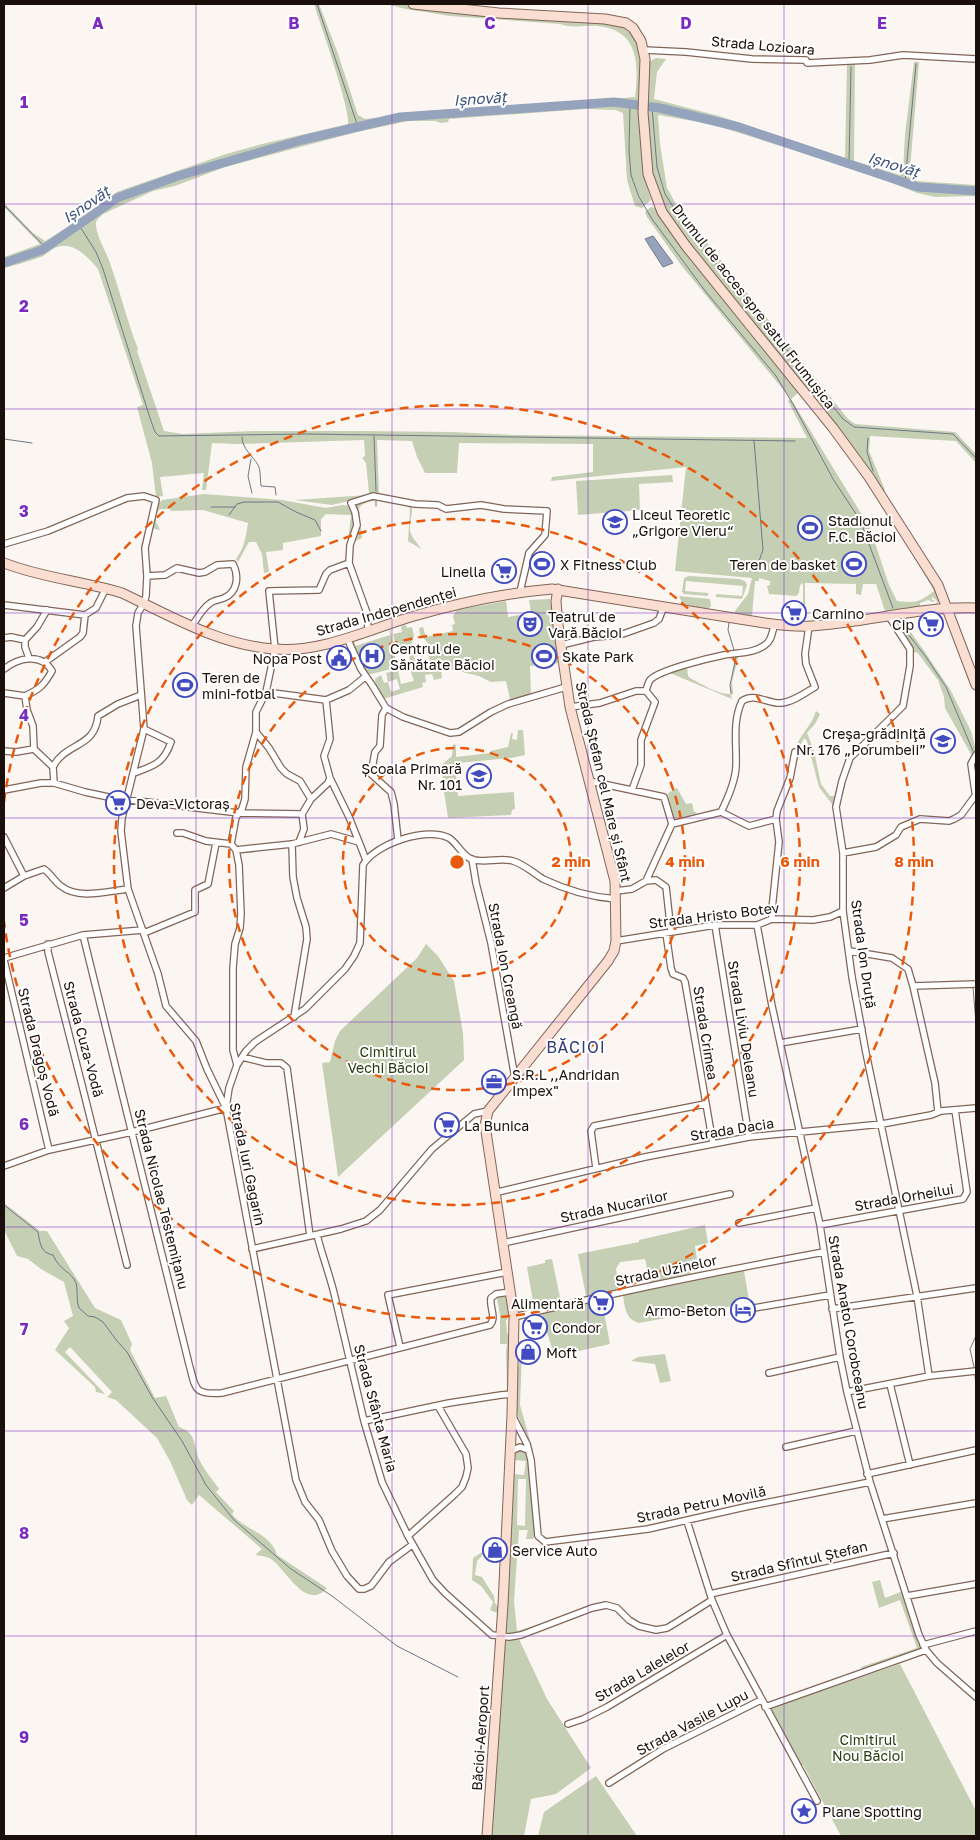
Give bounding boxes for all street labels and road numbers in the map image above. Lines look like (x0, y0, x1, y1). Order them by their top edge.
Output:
street label: Strada Lozioara (710, 32, 816, 58)
street label: Drumul de acces spre satul Frumușica (669, 200, 839, 412)
street label: Strada Independenței (314, 583, 458, 639)
street label: Strada Ștefan cel Mare și Sfânt (573, 680, 635, 884)
street label: Strada Hristo Botev (648, 899, 780, 931)
street label: Strada Ion Druță (848, 899, 880, 1009)
street label: Strada Ion Creangă (485, 901, 527, 1031)
street label: Strada Liviu Deleanu (725, 959, 763, 1099)
street label: Strada Cuza-Vodă (60, 979, 108, 1099)
street label: Strada Crimea (690, 985, 722, 1081)
street label: Strada Dragoș Vodă (15, 986, 63, 1118)
street label: Strada Iuri Gagarin (227, 1101, 269, 1227)
street label: Strada Nicolae Testemițanu (131, 1107, 193, 1291)
street label: Strada Dacia (689, 1114, 775, 1144)
street label: Strada Orheilui (853, 1180, 955, 1214)
street label: Strada Nucarilor (559, 1186, 670, 1226)
street label: Strada Anatol Corobceanu (825, 1234, 873, 1410)
street label: Strada Uzinelor (614, 1251, 719, 1289)
street label: Strada Sfânta Maria (351, 1342, 401, 1474)
street label: Strada Petru Movilă (635, 1482, 767, 1526)
street label: Strada Sfîntul Ștefan (729, 1537, 869, 1585)
street label: Strada Lalelelor (592, 1637, 693, 1705)
street label: Băcioi-Aeroport (468, 1685, 492, 1791)
street label: Strada Vasile Lupu (633, 1685, 751, 1759)

